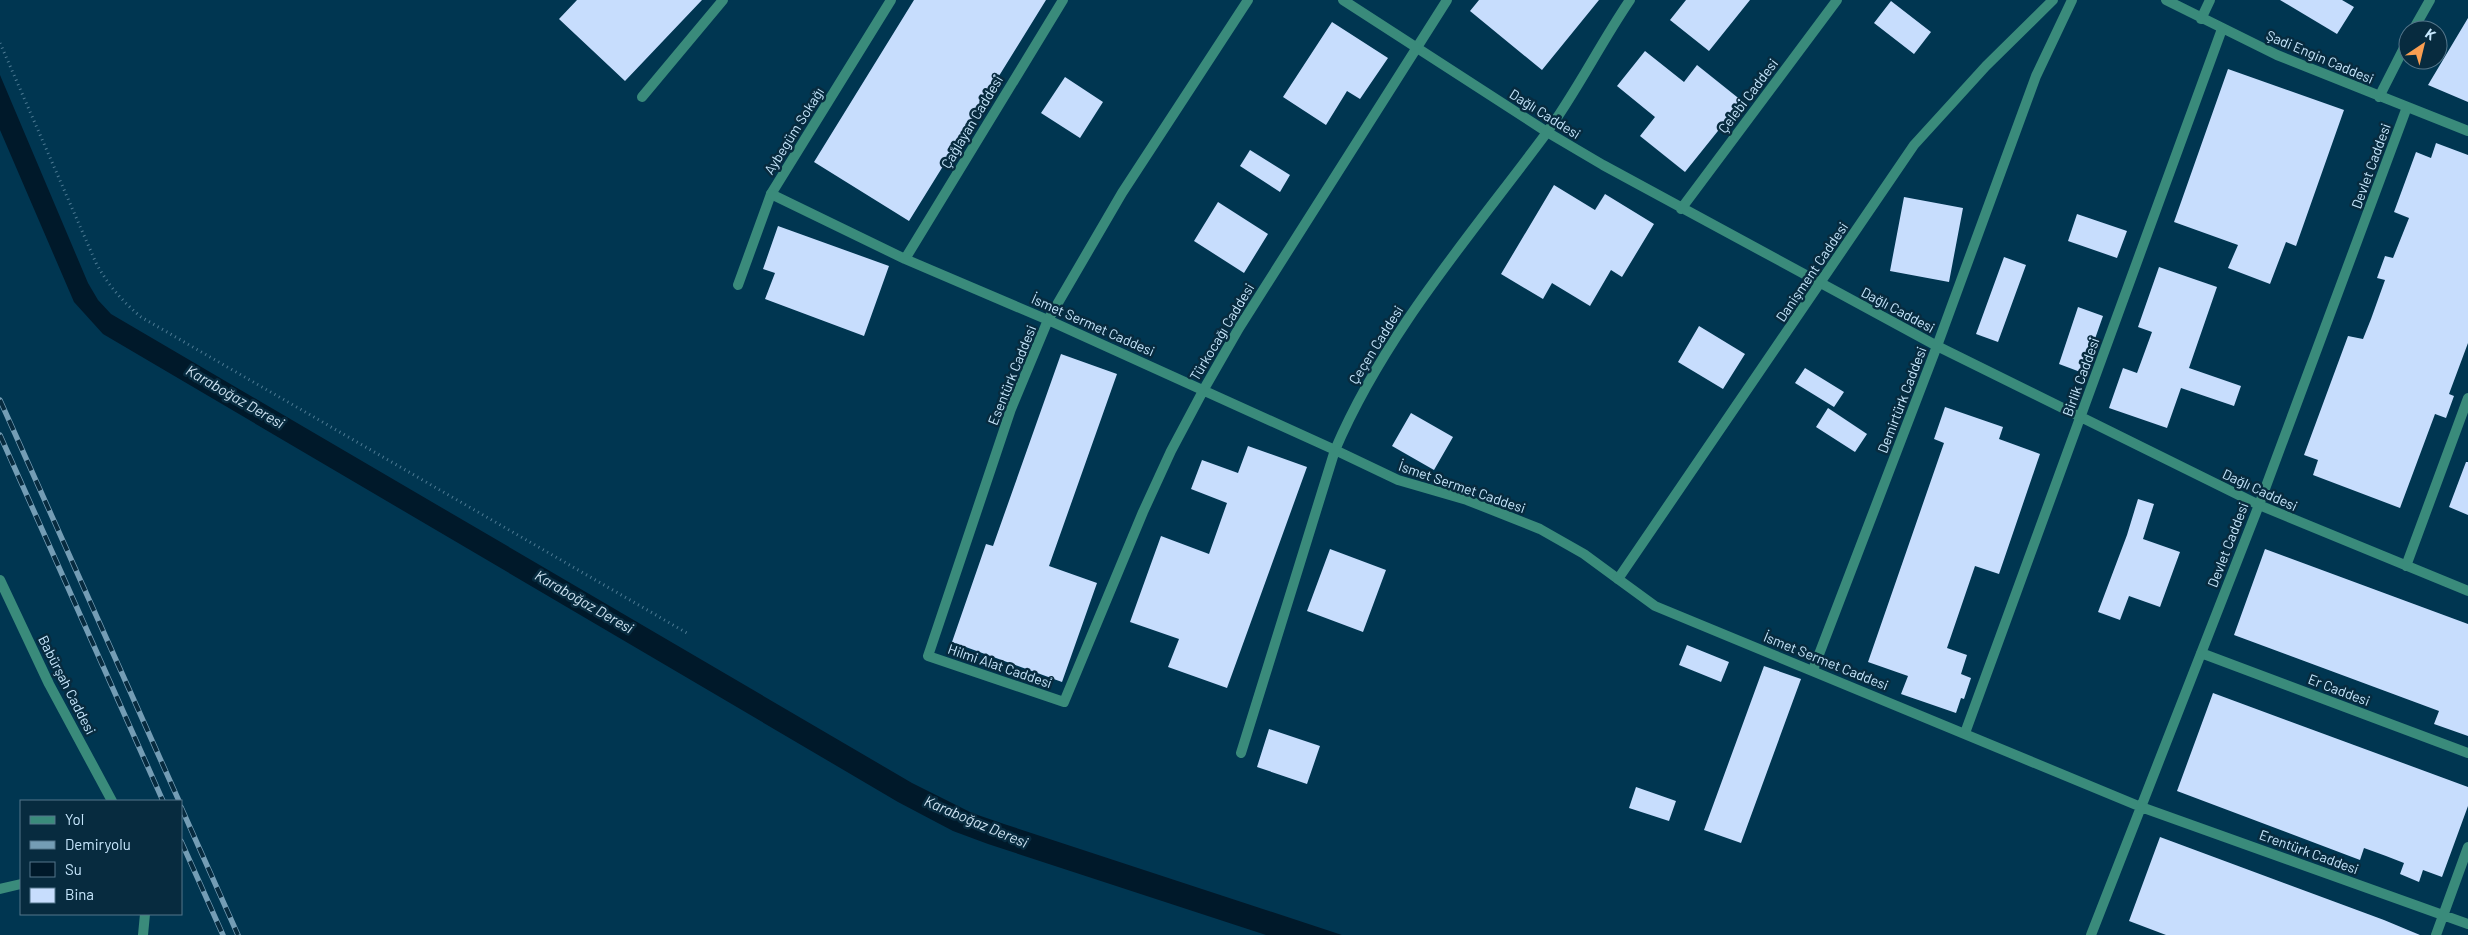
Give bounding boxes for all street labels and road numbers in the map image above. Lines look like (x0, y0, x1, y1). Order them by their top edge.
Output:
street label: Şadi Engin Caddesi (2264, 26, 2377, 87)
street label: Çelebi Caddesi (1714, 55, 1781, 136)
street label: Çağlayan Caddesi (937, 72, 1006, 171)
street label: Aybegüm Sokağı (760, 84, 827, 177)
street label: Dağlı Caddesi (1507, 85, 1584, 142)
street label: Devlet Caddesi (2347, 121, 2394, 211)
street label: Danişment Caddesi (1772, 219, 1851, 325)
street label: Türkocağı Caddesi (1186, 280, 1257, 384)
street label: Dağlı Caddesi (1859, 283, 1938, 336)
street label: İsmet Sermet Caddesi (1029, 290, 1157, 359)
street label: Çeçen Caddesi (1345, 302, 1406, 387)
street label: Esentürk Caddesi (984, 322, 1039, 427)
street label: Birlik Caddesi (2058, 335, 2103, 419)
street label: Demirtürk Caddesi (1873, 344, 1930, 455)
street label: İsmet Sermet Caddesi (1396, 457, 1528, 516)
street label: Dağlı Caddesi (2220, 465, 2300, 514)
street label: Devlet Caddesi (2204, 500, 2252, 590)
street label: İsmet Sermet Caddesi (1761, 628, 1891, 693)
street label: Babürşah Caddesi (35, 632, 100, 737)
street label: Hilmi Alat Caddesi (946, 640, 1055, 691)
street label: Er Caddesi (2306, 670, 2373, 709)
street label: Erentürk Caddesi (2257, 826, 2361, 877)

